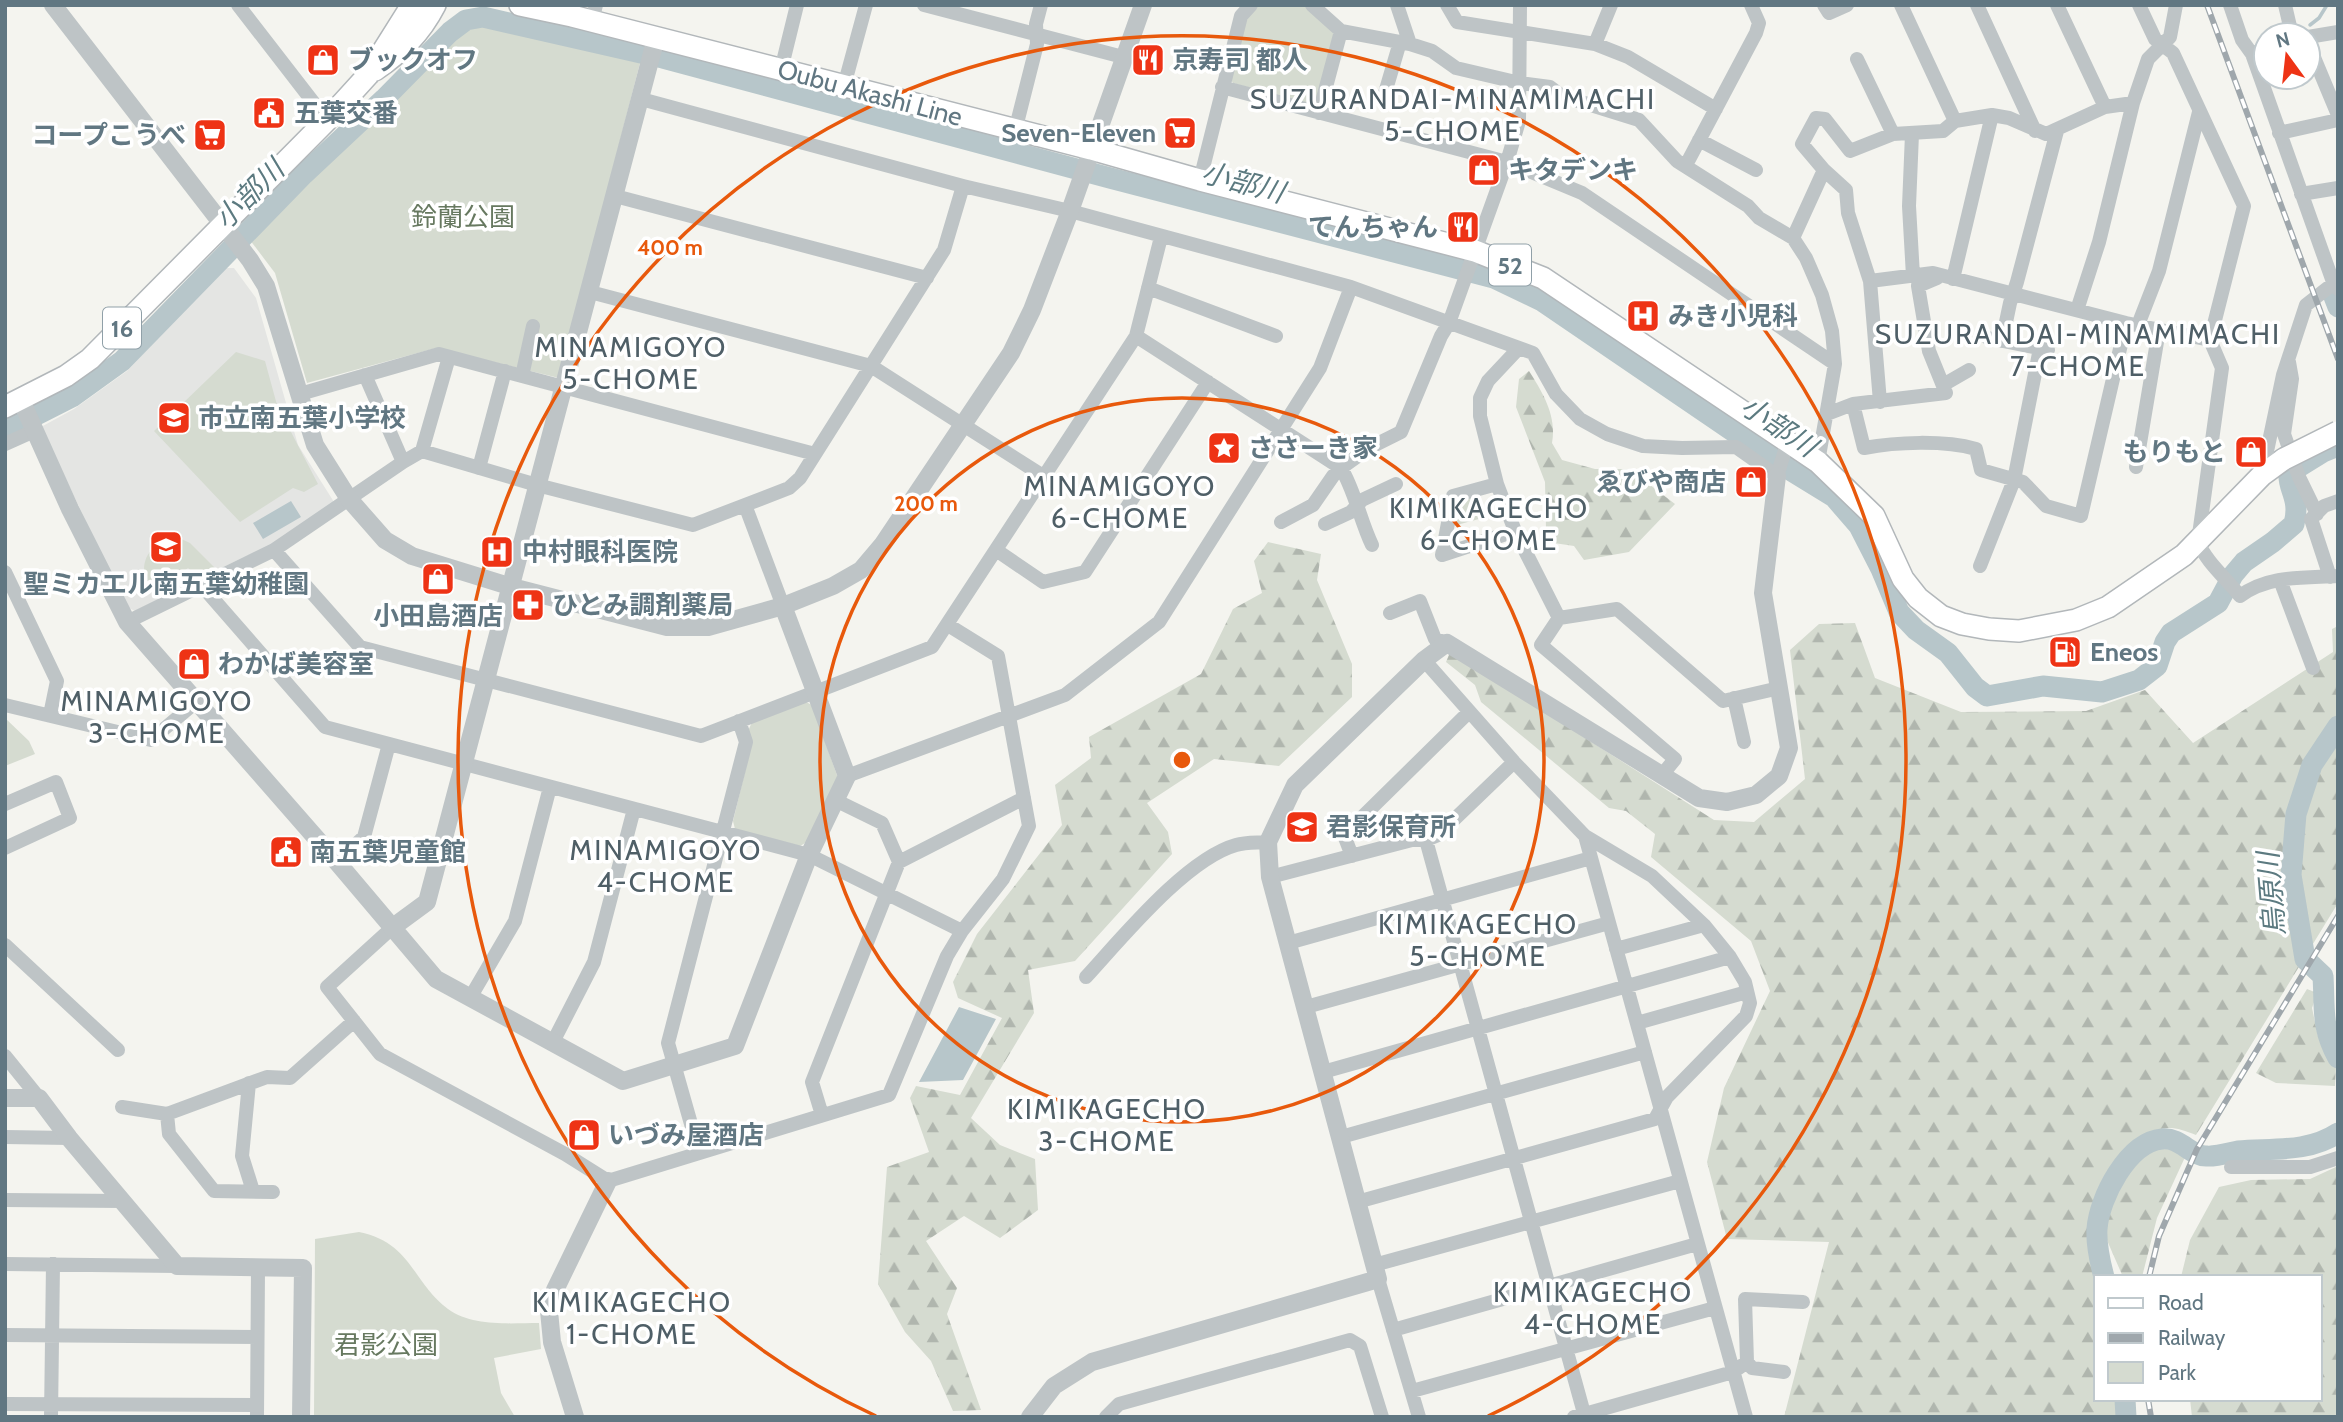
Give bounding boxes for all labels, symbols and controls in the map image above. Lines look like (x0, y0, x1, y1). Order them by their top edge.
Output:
north arrow (2252, 21, 2322, 91)
text: N (2273, 27, 2292, 53)
shop icon: ブックオフ (304, 41, 342, 79)
restaurant icon: 京寿司 都人 (1129, 41, 1167, 79)
place label: ブックオフ (348, 44, 478, 76)
place label: 京寿司 都人 (1172, 44, 1308, 76)
street label: Oubu Akashi Line (774, 53, 966, 133)
district label: SUZURANDAI-MINAMIMACHI 5-CHOME (1250, 82, 1656, 148)
public building icon: 五葉交番 (250, 94, 288, 132)
place label: 五葉交番 (294, 97, 398, 129)
supermarket icon: Seven-Eleven (1161, 114, 1199, 152)
supermarket icon: コープこうべ (191, 116, 229, 154)
place label: Seven-Eleven (1001, 117, 1156, 149)
place label: コープこうべ (32, 119, 186, 151)
water label: 小部川 (207, 150, 293, 236)
shop icon: キタデンキ (1465, 151, 1503, 189)
place label: キタデンキ (1508, 154, 1638, 186)
water label: 小部川 (1198, 155, 1291, 210)
park label: 鈴蘭公園 (411, 201, 515, 233)
restaurant icon: てんちゃん (1444, 208, 1482, 246)
place label: てんちゃん (1308, 211, 1438, 243)
text: 400 m (637, 235, 703, 260)
road number: 52 (1489, 244, 1531, 286)
hospital icon: みき小児科 (1624, 297, 1662, 335)
place label: みき小児科 (1668, 300, 1798, 332)
road number: 16 (103, 307, 141, 348)
district label: SUZURANDAI-MINAMIMACHI 7-CHOME (1875, 317, 2281, 383)
district label: MINAMIGOYO 5-CHOME (535, 330, 727, 396)
water label: 小部川 (1735, 388, 1826, 465)
school or university icon: 市立南五葉小学校 (155, 399, 193, 437)
place label: 市立南五葉小学校 (198, 402, 406, 434)
place icon: ささーき家 (1205, 429, 1243, 467)
place label: ささーき家 (1248, 432, 1378, 464)
shop icon: もりもと (2232, 433, 2270, 471)
place label: もりもと (2123, 436, 2226, 468)
shop icon: ゑびや商店 (1732, 463, 1770, 501)
place label: ゑびや商店 (1596, 466, 1726, 498)
district label: MINAMIGOYO 6-CHOME (1024, 469, 1216, 535)
text: 200 m (894, 491, 958, 516)
district label: KIMIKAGECHO 6-CHOME (1389, 491, 1589, 557)
school or university icon: 聖ミカエル南五葉幼稚園 (147, 528, 185, 566)
hospital icon: 中村眼科医院 (478, 533, 516, 571)
place label: 中村眼科医院 (522, 536, 678, 568)
shop icon: 小田島酒店 (419, 560, 457, 598)
place label: 聖ミカエル南五葉幼稚園 (23, 568, 309, 600)
pharmacy icon: ひとみ調剤薬局 (509, 586, 547, 624)
place label: ひとみ調剤薬局 (552, 589, 733, 621)
place label: 小田島酒店 (373, 600, 503, 632)
fuel station icon: Eneos (2046, 633, 2084, 671)
place label: Eneos (2090, 636, 2158, 668)
shop icon: わかば美容室 (175, 645, 213, 683)
place label: わかば美容室 (218, 648, 374, 680)
district label: MINAMIGOYO 3-CHOME (61, 684, 253, 750)
centre of rings (1170, 748, 1194, 772)
school or university icon: 君影保育所 (1283, 808, 1321, 846)
place label: 君影保育所 (1326, 811, 1456, 843)
public building icon: 南五葉児童館 (267, 833, 305, 871)
district label: MINAMIGOYO 4-CHOME (570, 833, 762, 899)
place label: 南五葉児童館 (310, 836, 466, 868)
water label: 烏原川 (2250, 848, 2292, 937)
district label: KIMIKAGECHO 5-CHOME (1378, 907, 1578, 973)
district label: KIMIKAGECHO 3-CHOME (1007, 1092, 1207, 1158)
shop icon: いづみ屋酒店 (565, 1116, 603, 1154)
place label: いづみ屋酒店 (608, 1119, 764, 1151)
district label: KIMIKAGECHO 4-CHOME (1493, 1275, 1693, 1341)
legend (2094, 1275, 2322, 1401)
district label: KIMIKAGECHO 1-CHOME (532, 1285, 732, 1351)
text: Road (2158, 1290, 2204, 1315)
text: Railway (2158, 1325, 2226, 1350)
park label: 君影公園 (334, 1329, 438, 1361)
text: Park (2158, 1360, 2196, 1385)

